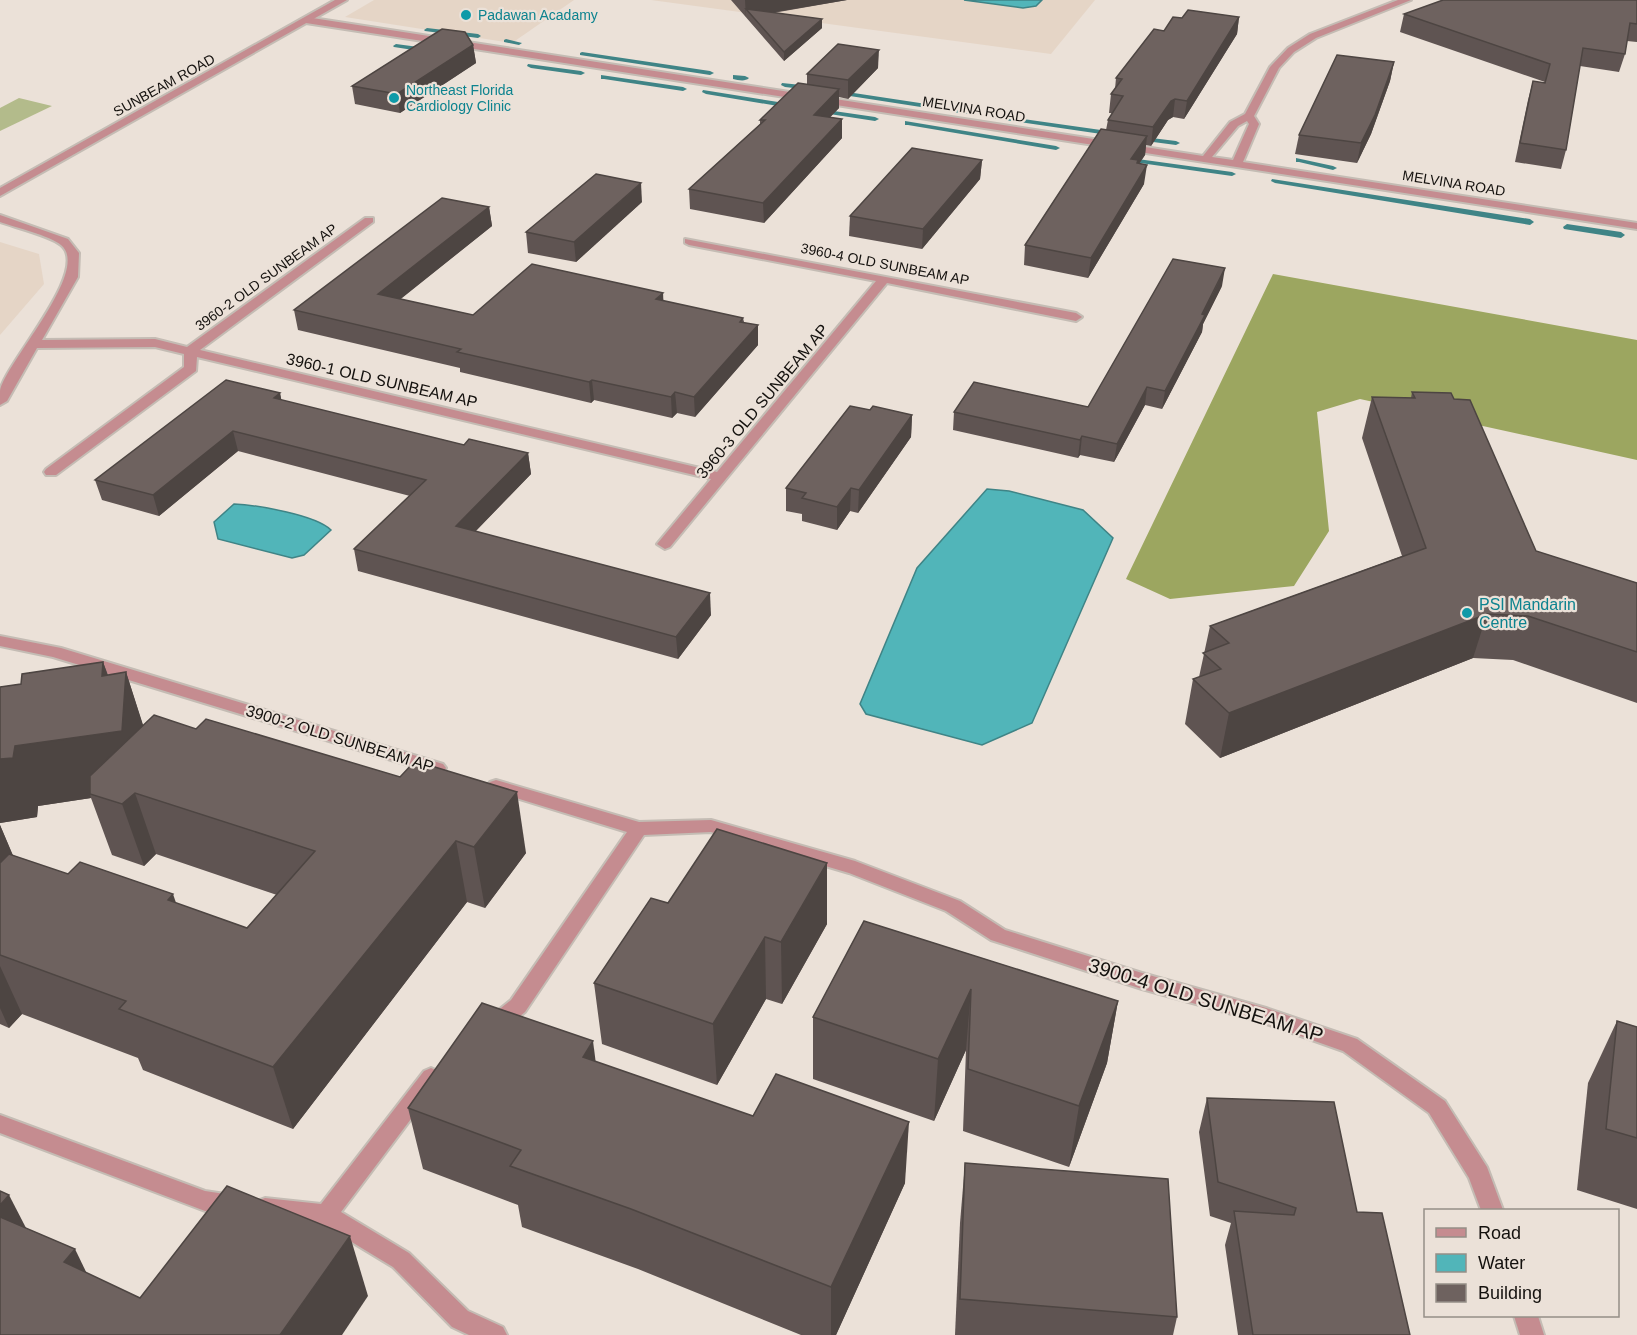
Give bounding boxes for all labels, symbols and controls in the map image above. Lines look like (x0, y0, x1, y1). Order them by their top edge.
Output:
place label: Padawan Acadamy (478, 7, 598, 23)
marker: Padawan Acadamy (459, 8, 473, 22)
street label: SUNBEAM ROAD (110, 50, 218, 120)
place label: Northeast Florida Cardiology Clinic (406, 82, 514, 114)
marker: Northeast Florida Cardiology Clinic (387, 91, 401, 105)
street label: MELVINA ROAD (921, 93, 1027, 125)
street label: MELVINA ROAD (1401, 167, 1507, 199)
street label: 3960-2 OLD SUNBEAM AP (192, 220, 340, 334)
street label: 3960-4 OLD SUNBEAM AP (799, 240, 971, 288)
street label: 3960-3 OLD SUNBEAM AP (693, 321, 832, 482)
street label: 3960-1 OLD SUNBEAM AP (285, 350, 479, 411)
place label: PSI Mandarin Centre (1479, 596, 1576, 631)
marker: PSI Mandarin Centre (1460, 606, 1474, 620)
street label: 3900-2 OLD SUNBEAM AP (244, 702, 436, 775)
street label: 3900-4 OLD SUNBEAM AP (1086, 954, 1326, 1046)
legend (1424, 1209, 1619, 1317)
text: Road (1478, 1223, 1521, 1243)
text: Water (1478, 1253, 1525, 1273)
text: Building (1478, 1283, 1542, 1303)

